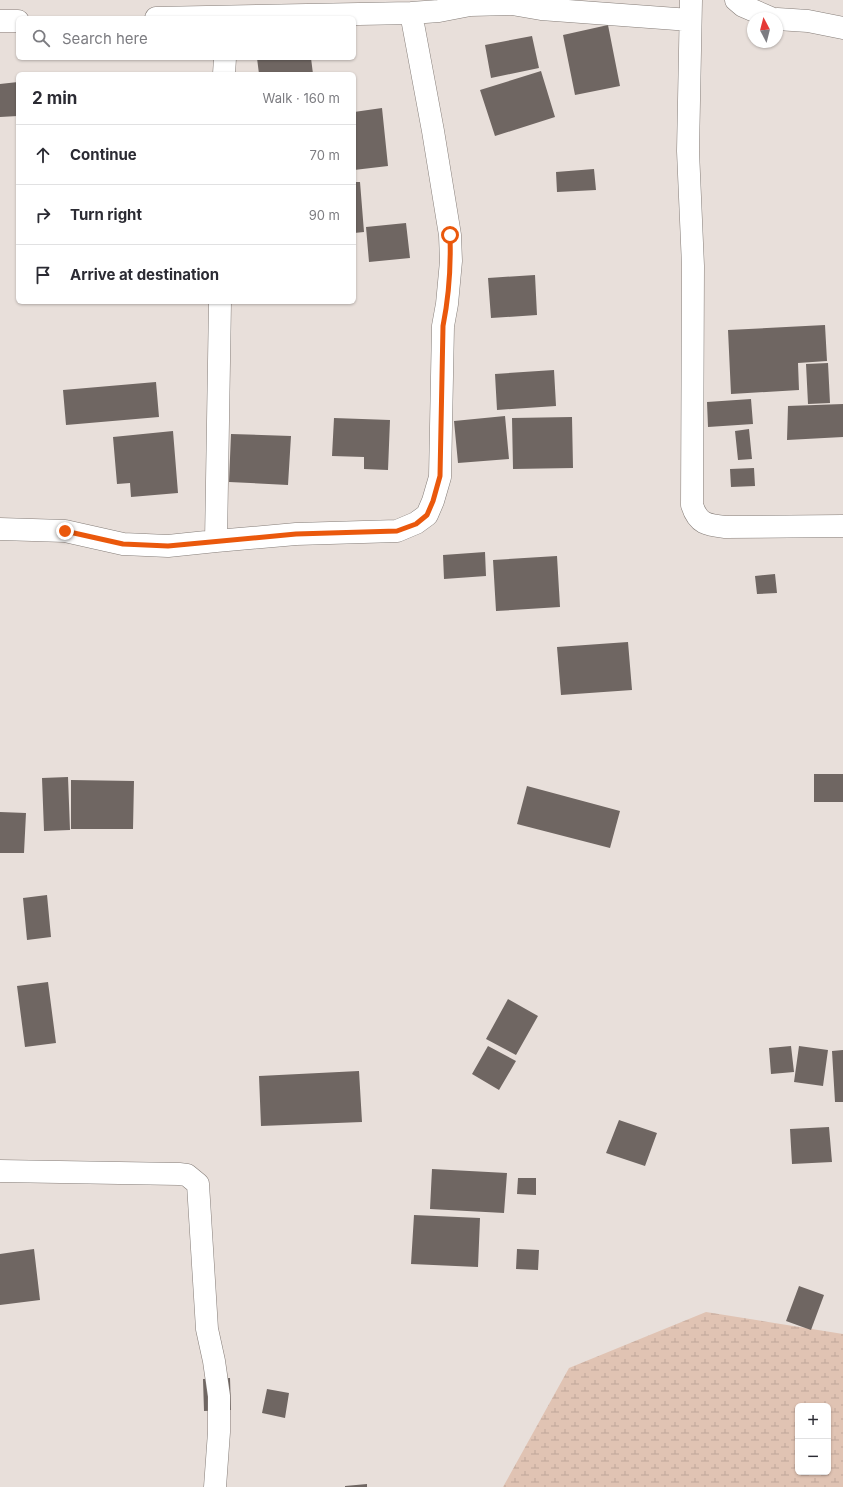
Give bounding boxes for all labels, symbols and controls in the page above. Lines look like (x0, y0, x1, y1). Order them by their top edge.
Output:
north arrow (747, 12, 783, 48)
search box (16, 16, 356, 60)
icon: search (30, 27, 52, 49)
text: Search here (62, 29, 148, 48)
text: 2 min (32, 88, 77, 108)
text: Walk · 160 m (263, 90, 340, 106)
icon: ahead (32, 144, 54, 166)
text: Continue (70, 145, 137, 164)
text: 70 m (310, 147, 340, 163)
icon: right (32, 204, 54, 226)
text: Turn right (70, 205, 142, 224)
text: 90 m (309, 207, 340, 223)
route start (441, 226, 459, 244)
icon: arrive (32, 264, 54, 286)
text: Arrive at destination (70, 265, 219, 284)
route end (56, 522, 74, 540)
map controls (795, 1403, 831, 1475)
button: + (795, 1403, 831, 1439)
button: − (795, 1439, 831, 1475)

